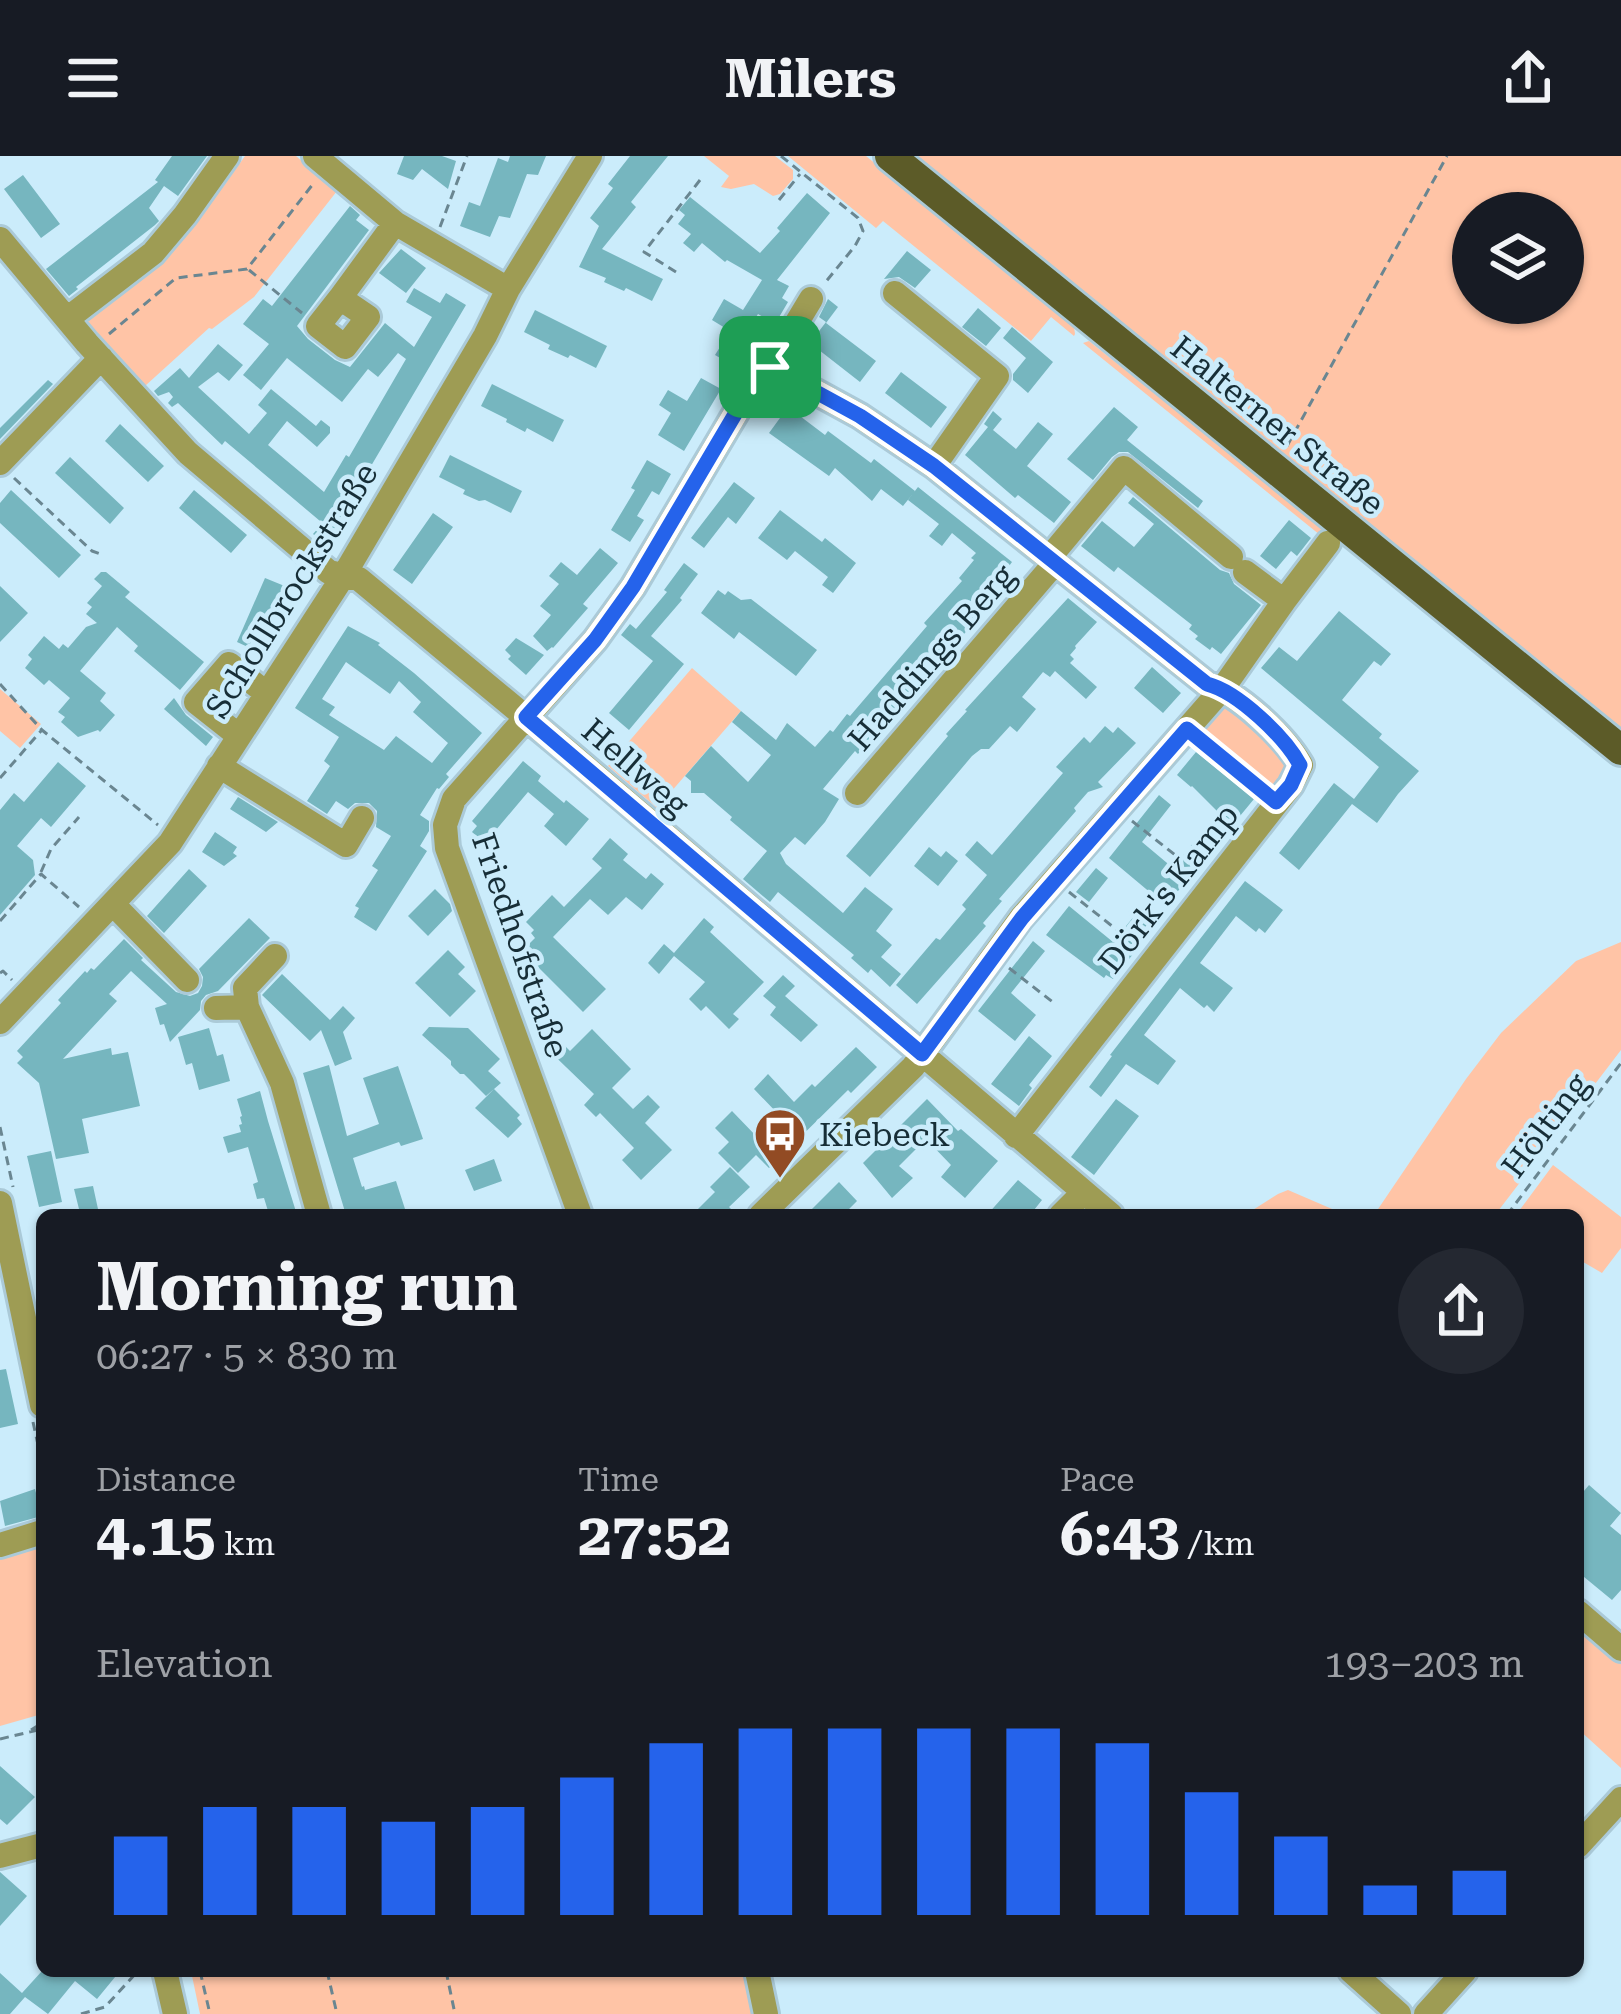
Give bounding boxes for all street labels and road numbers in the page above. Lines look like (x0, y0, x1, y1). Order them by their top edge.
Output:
street label: Halterner Straße (1163, 328, 1392, 523)
street label: Schollbrockstraße (197, 456, 386, 725)
street label: Haddings Berg (840, 556, 1023, 758)
street label: Hellweg (574, 710, 697, 824)
street label: Dörk's Kamp (1090, 796, 1247, 981)
street label: Friedhofstraße (464, 828, 577, 1062)
street label: Hölting (1494, 1065, 1597, 1185)

